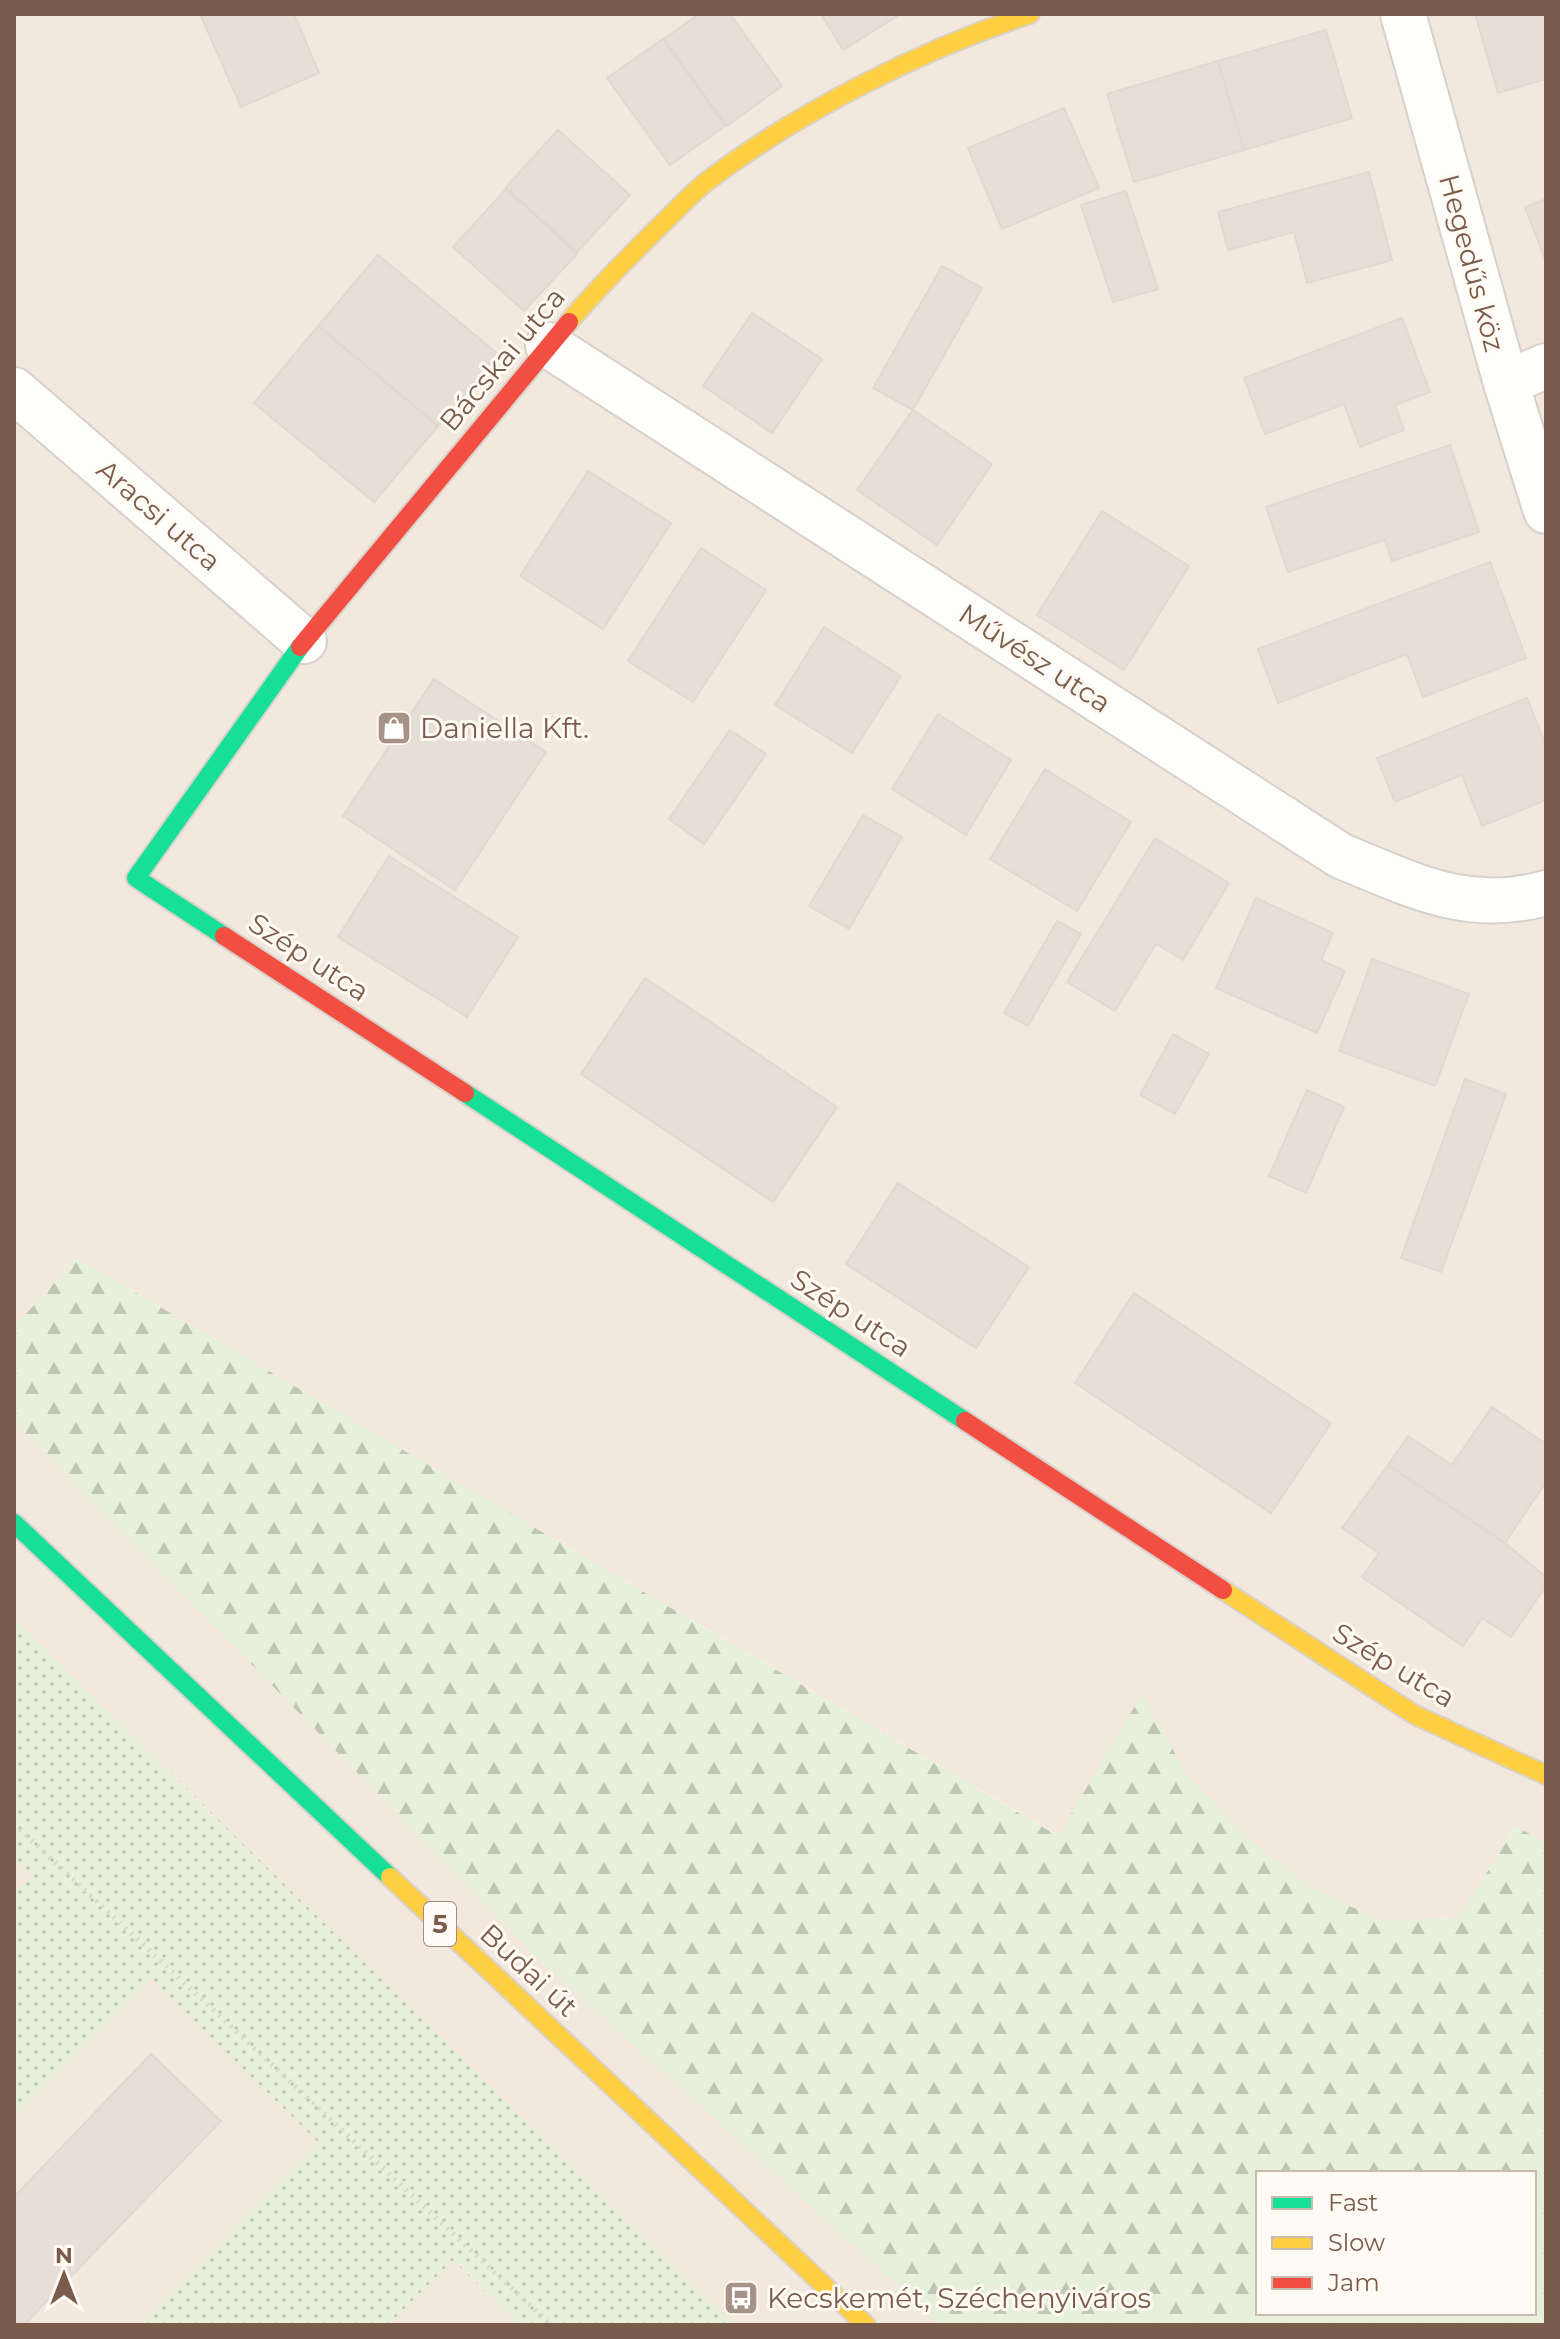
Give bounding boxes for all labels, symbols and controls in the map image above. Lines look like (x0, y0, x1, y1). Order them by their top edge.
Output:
street label: Hegedűs köz (1432, 171, 1512, 355)
street label: Bácskai utca (432, 280, 572, 438)
street label: Aracsi utca (90, 452, 228, 578)
street label: Művész utca (953, 596, 1117, 720)
shop icon: Daniella Kft. (375, 709, 413, 747)
place label: Daniella Kft. (420, 711, 589, 745)
street label: Szép utca (243, 906, 375, 1008)
street label: Szép utca (785, 1262, 917, 1364)
street label: Szép utca (1327, 1615, 1461, 1715)
road number: 5 (424, 1902, 456, 1946)
street label: Budai út (473, 1916, 585, 2024)
legend (1256, 2171, 1536, 2315)
text: Fast (1328, 2188, 1379, 2217)
text: Slow (1328, 2228, 1385, 2257)
north arrow (24, 2235, 104, 2315)
text: N (55, 2242, 73, 2269)
text: Jam (1327, 2268, 1380, 2297)
bus stop icon: Kecskemét, Széchenyiváros (722, 2279, 760, 2317)
place label: Kecskemét, Széchenyiváros (767, 2281, 1151, 2315)

